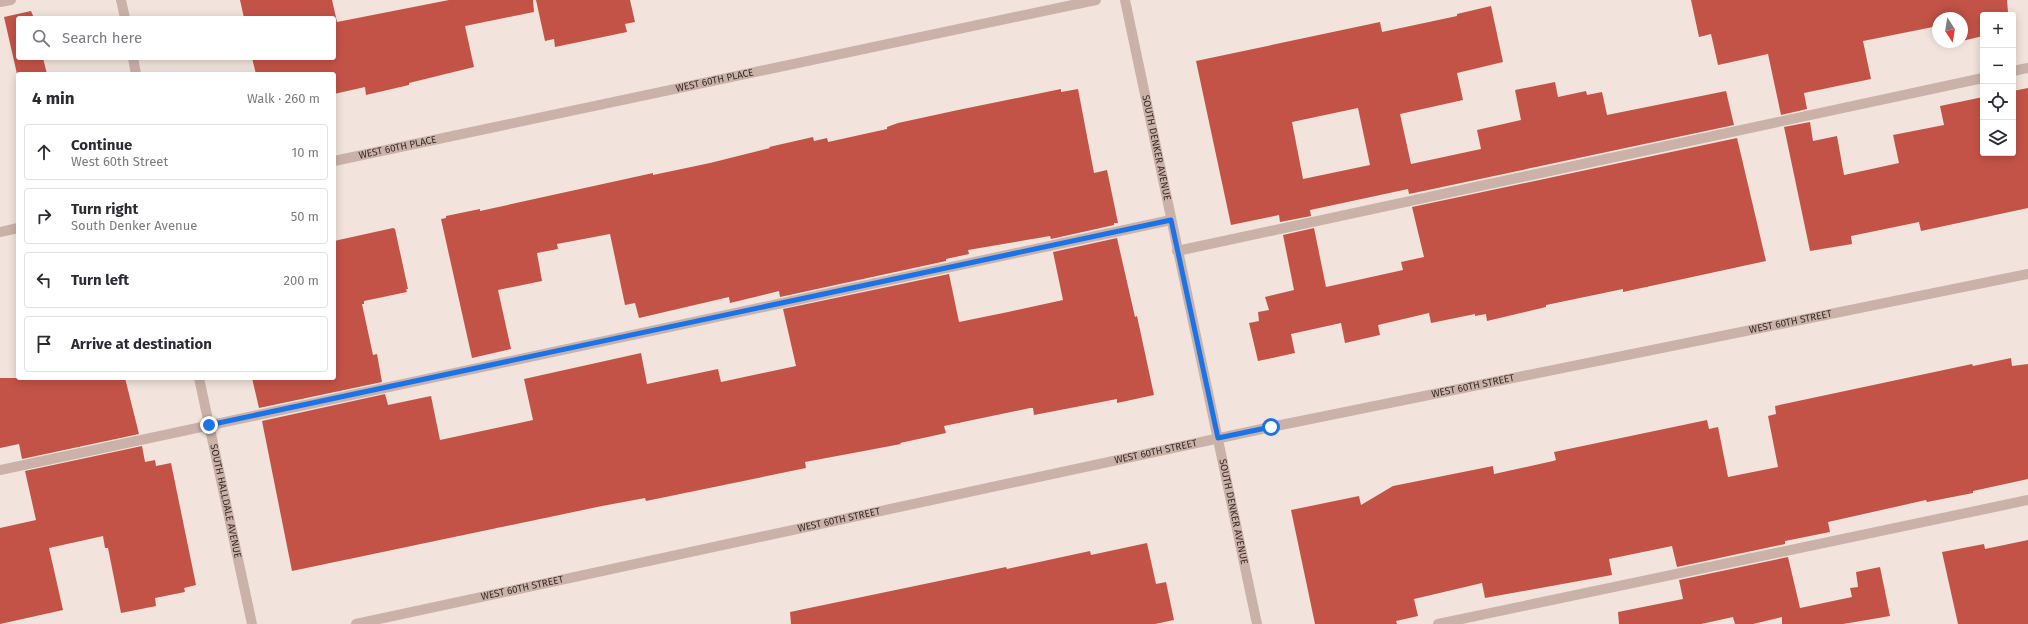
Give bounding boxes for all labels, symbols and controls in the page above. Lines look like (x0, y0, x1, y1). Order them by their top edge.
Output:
north arrow (1932, 12, 1968, 48)
map controls (1980, 12, 2016, 156)
button: + (1980, 12, 2016, 48)
search box (16, 16, 336, 60)
icon: search (30, 27, 52, 49)
text: Search here (62, 29, 142, 47)
button: − (1980, 48, 2016, 84)
street label: WEST 60TH PLACE (675, 67, 755, 95)
button: locate (1980, 84, 2016, 120)
text: 4 min (32, 88, 75, 109)
text: Walk · 260 m (247, 91, 320, 106)
street label: SOUTH DENKER AVENUE (1139, 94, 1173, 202)
button: layers (1980, 120, 2016, 156)
street label: WEST 60TH PLACE (358, 134, 438, 162)
text: Continue (71, 136, 132, 154)
icon: ahead (33, 141, 55, 163)
text: 10 m (292, 145, 319, 160)
text: West 60th Street (71, 154, 168, 169)
text: Turn right (71, 200, 138, 218)
icon: right (33, 205, 55, 227)
text: 50 m (291, 209, 319, 224)
text: South Denker Avenue (71, 218, 197, 233)
icon: left (33, 269, 55, 291)
text: Turn left (71, 271, 129, 289)
text: 200 m (283, 273, 319, 288)
street label: WEST 60TH STREET (1748, 308, 1834, 336)
icon: arrive (33, 333, 55, 355)
text: Arrive at destination (71, 335, 212, 353)
street label: WEST 60TH STREET (1430, 372, 1516, 400)
route end (200, 416, 218, 434)
route start (1262, 418, 1280, 436)
street label: WEST 60TH STREET (1113, 437, 1199, 467)
street label: SOUTH HALLDALE AVENUE (207, 443, 244, 559)
street label: SOUTH DENKER AVENUE (1216, 458, 1250, 566)
street label: WEST 60TH STREET (797, 505, 882, 535)
street label: WEST 60TH STREET (480, 573, 565, 603)

